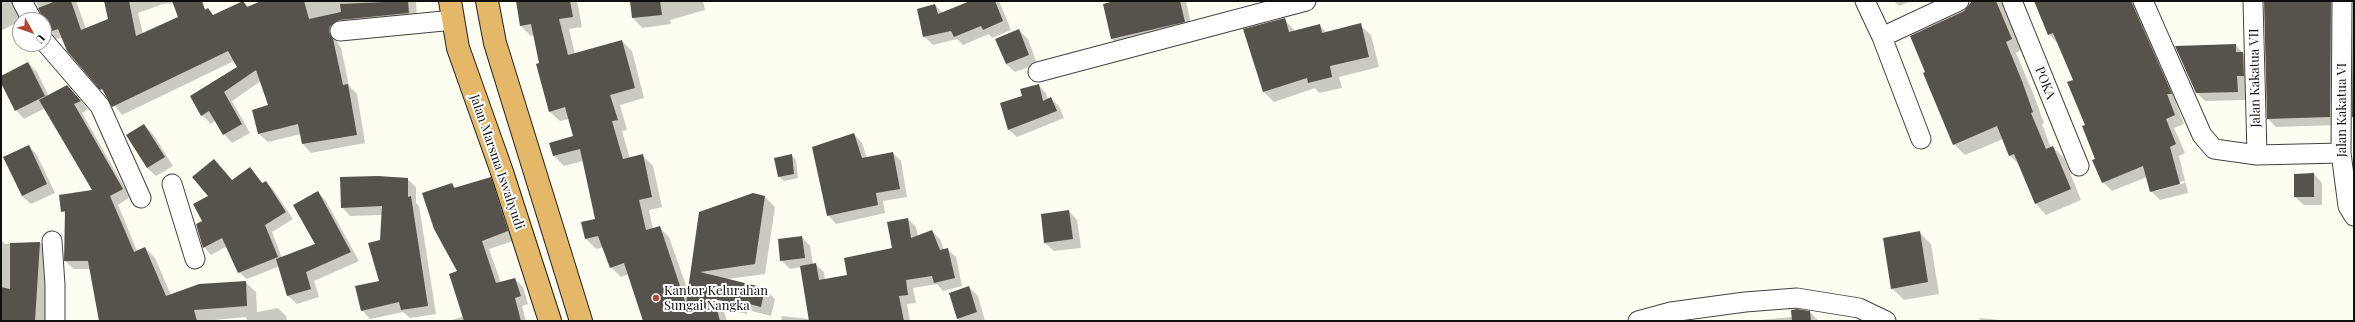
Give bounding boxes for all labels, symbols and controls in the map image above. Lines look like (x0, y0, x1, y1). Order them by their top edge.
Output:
north arrow (12, 12, 52, 52)
street label: Jalan Kakatua VII (2246, 28, 2264, 128)
text: U (33, 32, 49, 47)
street label: Jalan Kakatua VI (2334, 63, 2350, 157)
street label: POKA (2031, 64, 2059, 102)
street label: Jalan Marsma Iswahyudi (467, 92, 527, 232)
place label: Kantor Kelurahan Sungai Nangka (664, 283, 768, 314)
marker: Kantor Kelurahan Sungai Nangka (651, 293, 661, 303)

